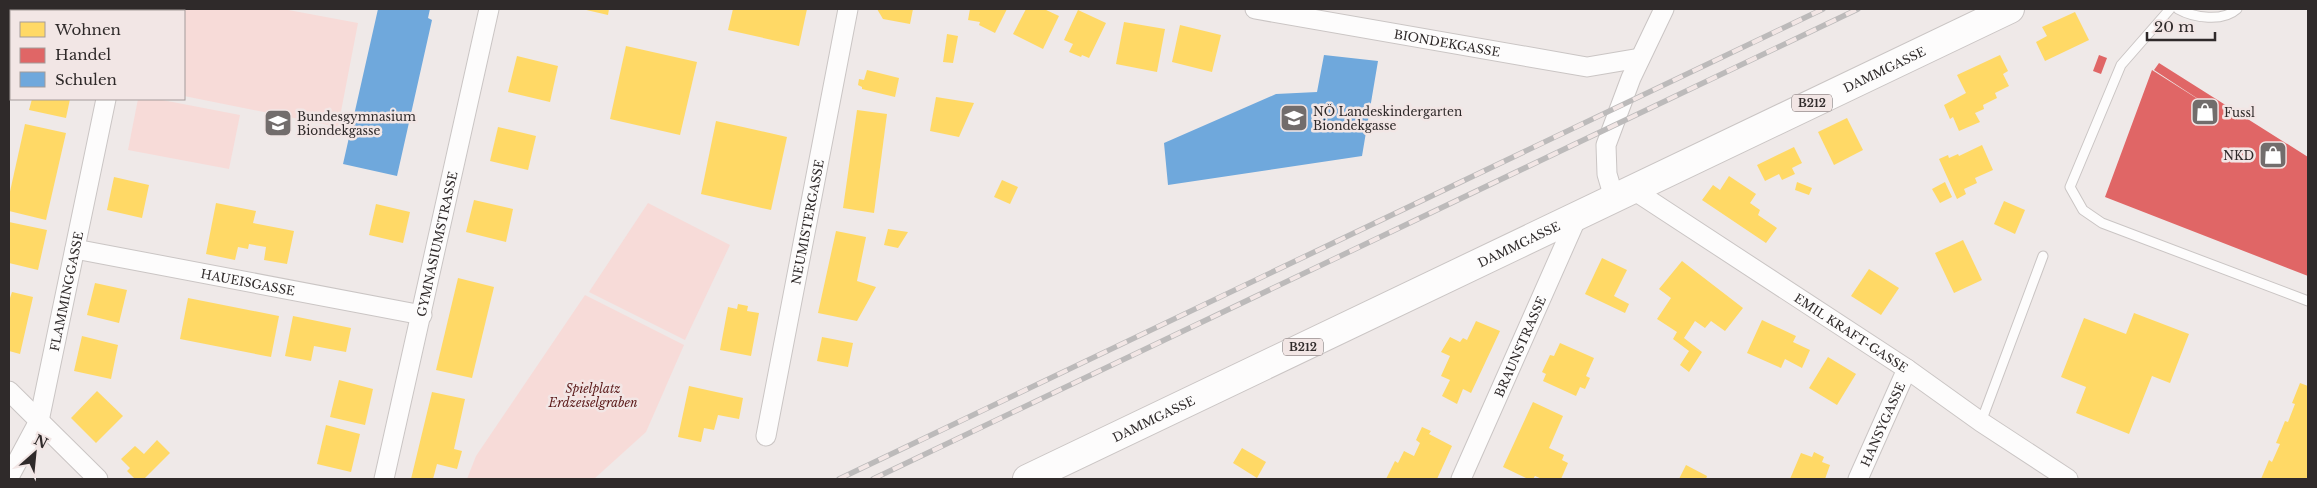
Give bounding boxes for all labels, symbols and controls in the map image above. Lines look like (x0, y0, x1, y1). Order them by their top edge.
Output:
legend (10, 10, 185, 100)
scale bar (2147, 10, 2214, 42)
text: 20 m (2154, 17, 2194, 36)
text: Wohnen (54, 20, 121, 39)
street label: BIONDEKGASSE (1393, 26, 1502, 59)
street label: DAMMGASSE (1841, 43, 1928, 95)
text: Handel (55, 45, 111, 64)
text: Schulen (55, 70, 117, 89)
road number: B212 (1792, 95, 1832, 112)
shop icon: Fussl (2190, 97, 2220, 127)
school or university icon: NÖ Landeskindergarten Biondekgasse (1279, 103, 1309, 133)
place label: NÖ Landeskindergarten Biondekgasse (1313, 103, 1462, 133)
place label: Fussl (2224, 105, 2255, 120)
school or university icon: Bundesgymnasium Biondekgasse (263, 108, 293, 138)
place label: Bundesgymnasium Biondekgasse (297, 109, 416, 138)
shop icon: NKD (2258, 140, 2288, 170)
place label: NKD (2223, 148, 2254, 163)
street label: NEUMISTERGASSE (788, 158, 827, 286)
street label: GYMNASIUMSTRASSE (413, 169, 460, 318)
street label: DAMMGASSE (1475, 218, 1562, 270)
street label: FLAMMINGGASSE (46, 230, 86, 353)
street label: HAUEISGASSE (200, 266, 296, 298)
street label: EMIL KRAFT-GASSE (1792, 290, 1911, 375)
street label: BRAUNSTRASSE (1491, 293, 1549, 399)
road number: B212 (1283, 338, 1323, 356)
street label: HANSYGASSE (1857, 379, 1908, 469)
park label: Spielplatz Erdzeiselgraben (547, 381, 638, 410)
street label: DAMMGASSE (1110, 392, 1197, 445)
north arrow (10, 428, 60, 478)
text: N (31, 430, 51, 452)

